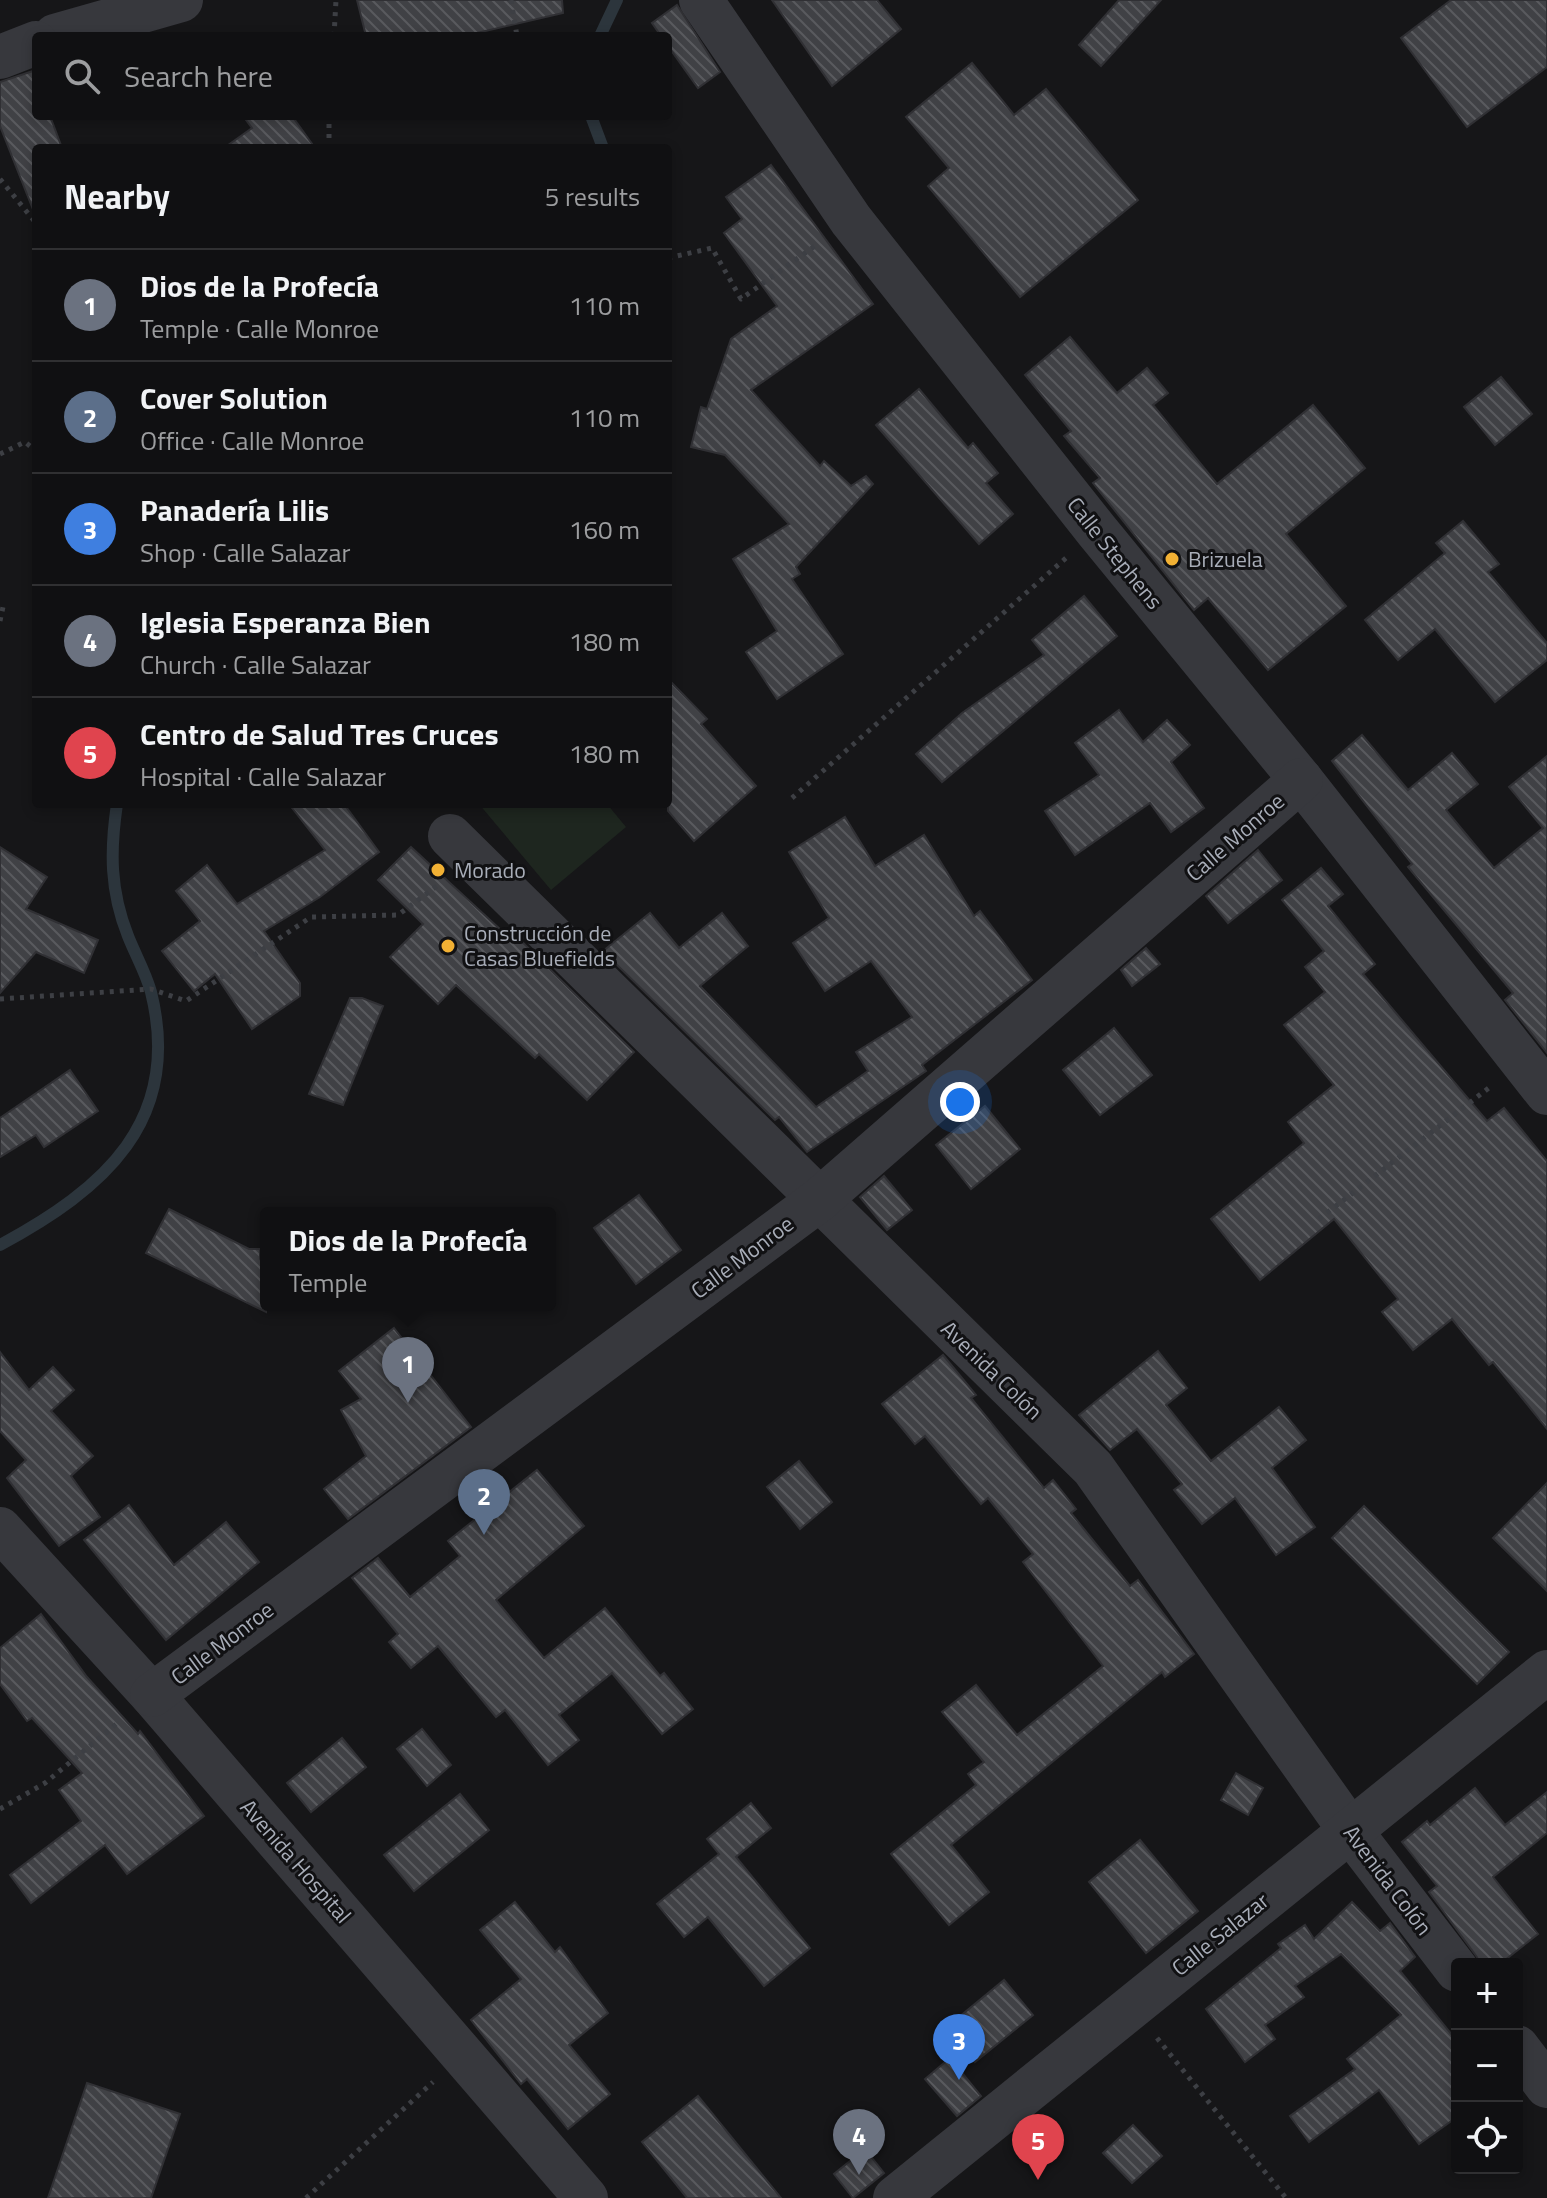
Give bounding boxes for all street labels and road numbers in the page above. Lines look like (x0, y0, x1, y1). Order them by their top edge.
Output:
street label: Calle Stephens (1059, 489, 1171, 617)
street label: Calle Monroe (1178, 784, 1292, 890)
street label: Calle Monroe (683, 1207, 801, 1307)
street label: Avenida Colón (933, 1313, 1051, 1427)
street label: Calle Monroe (163, 1593, 281, 1693)
street label: Avenida Hospital (232, 1791, 360, 1931)
street label: Avenida Colón (1335, 1818, 1441, 1942)
street label: Calle Salazar (1164, 1884, 1276, 1984)

